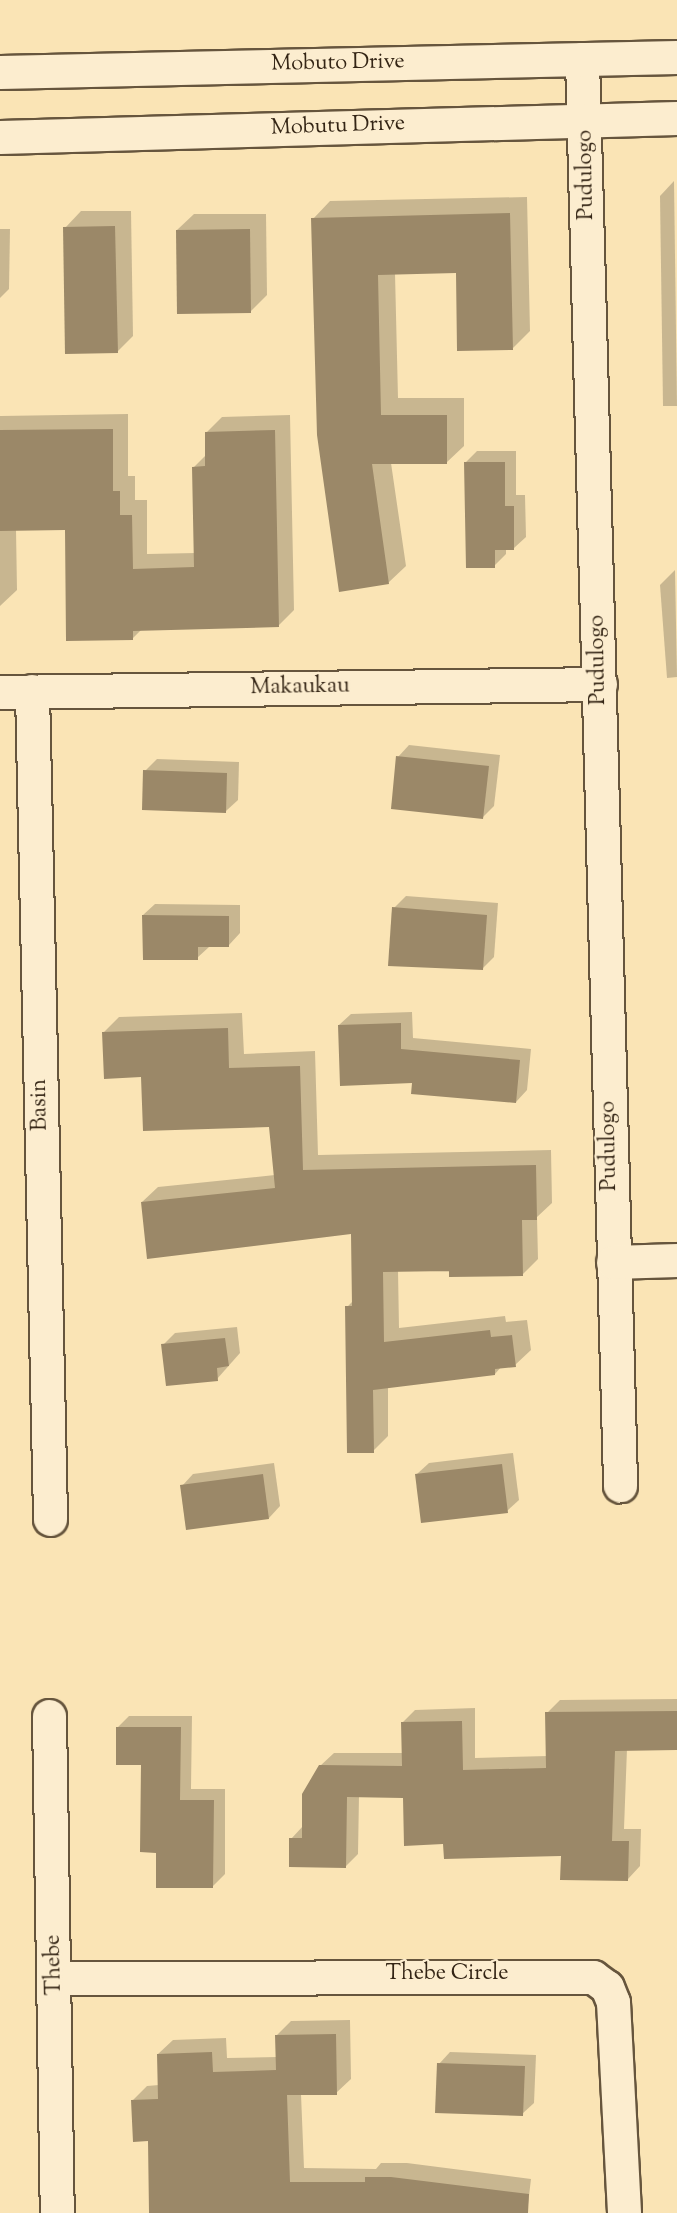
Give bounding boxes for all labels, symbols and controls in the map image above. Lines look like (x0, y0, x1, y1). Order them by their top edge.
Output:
street label: Mobuto Drive (271, 50, 405, 78)
street label: Mobutu Drive (270, 111, 406, 143)
street label: Pudulogo (573, 130, 601, 220)
street label: Pudulogo (585, 615, 613, 705)
street label: Makaukau (250, 674, 350, 702)
street label: Basin (27, 1079, 55, 1131)
street label: Pudulogo (596, 1101, 624, 1191)
street label: Thebe (41, 1935, 69, 1995)
street label: Thebe Circle (386, 1962, 508, 1988)

